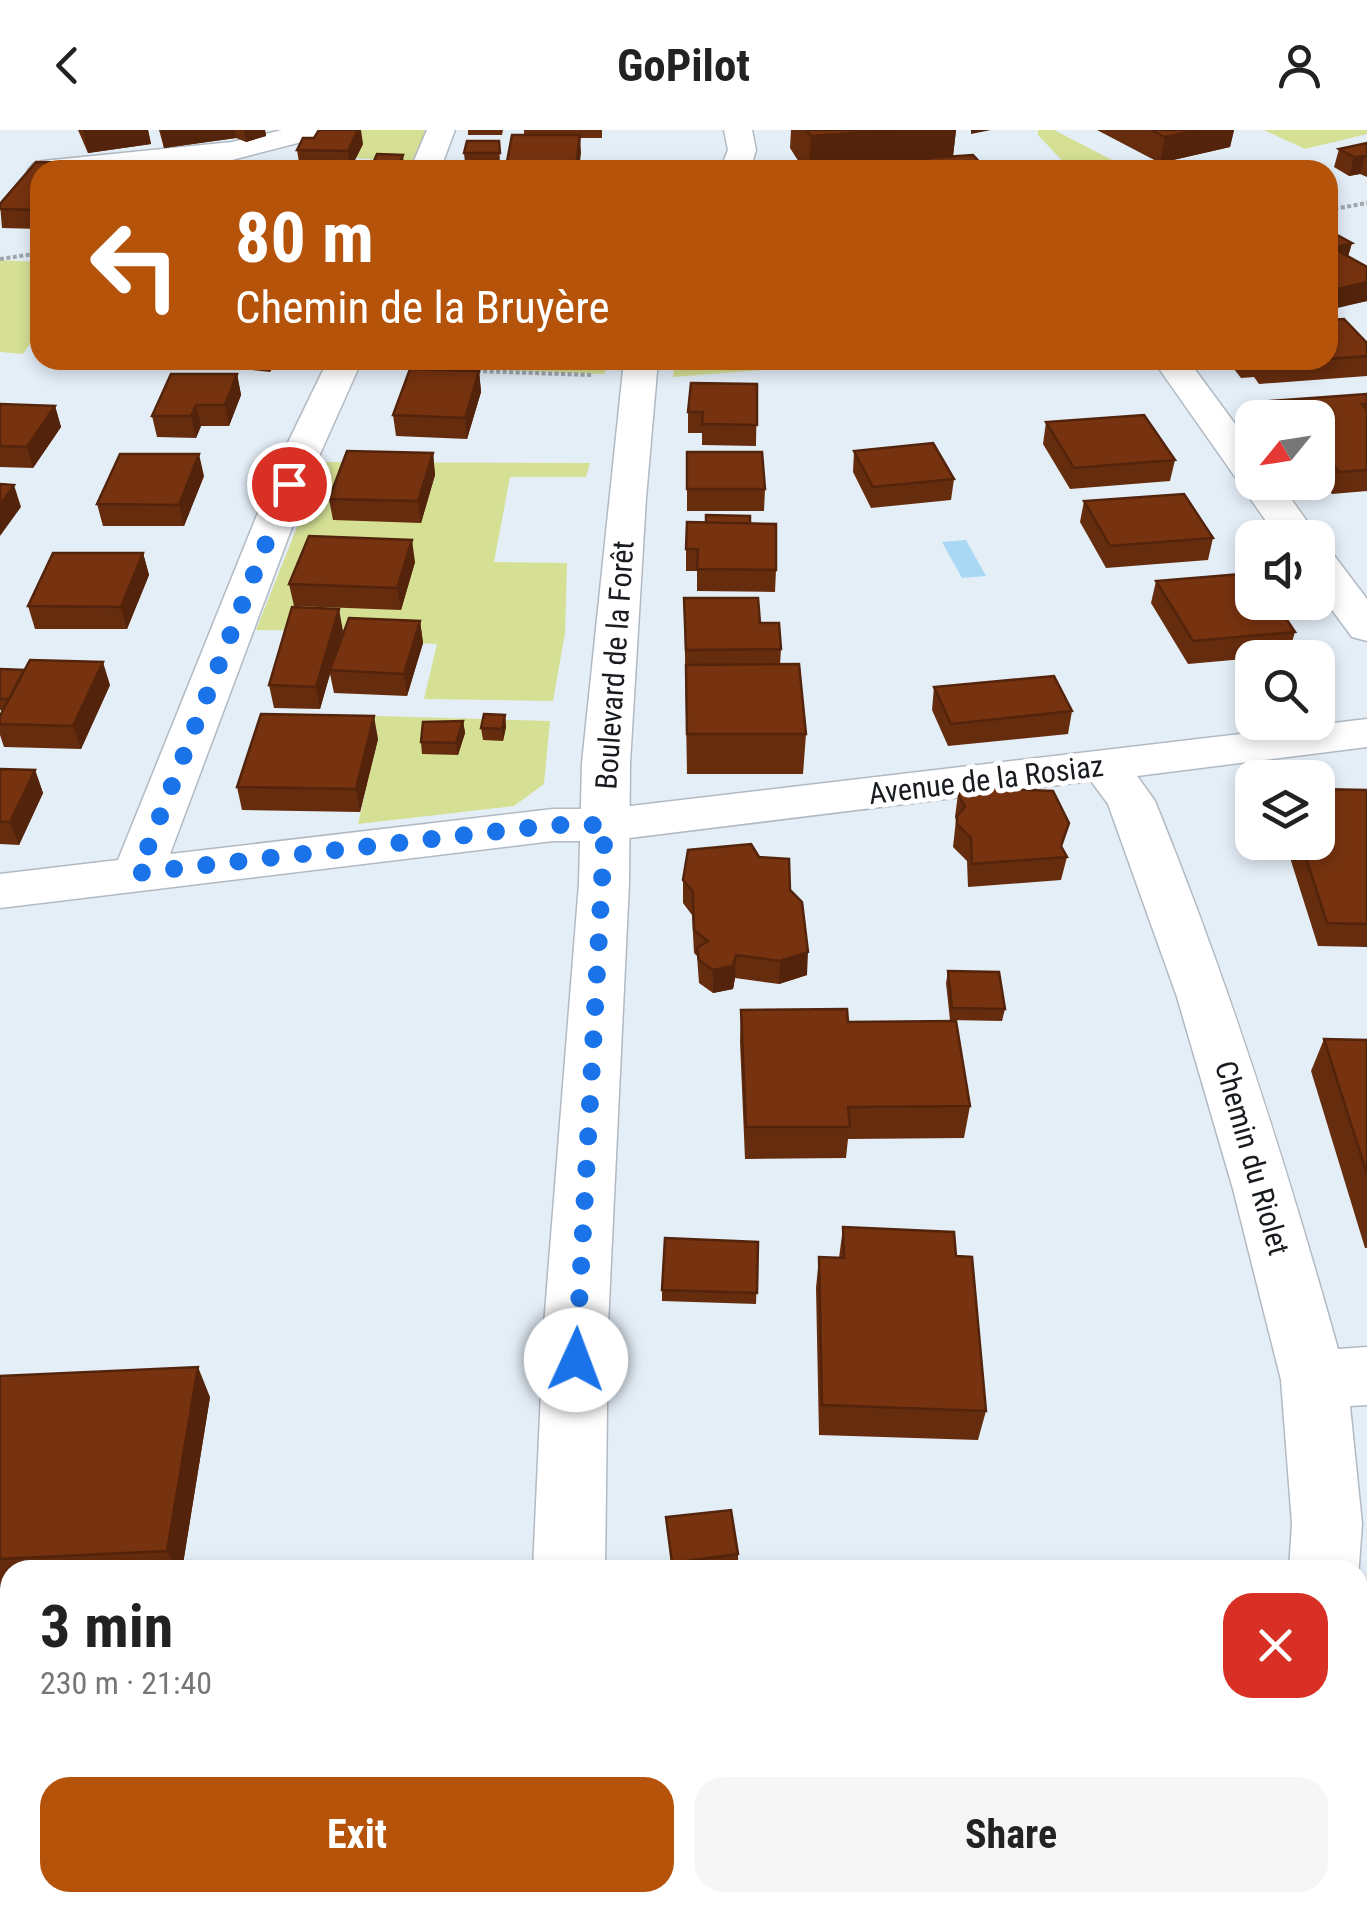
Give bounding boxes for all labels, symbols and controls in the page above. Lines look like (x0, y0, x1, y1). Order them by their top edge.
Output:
icon: back (40, 38, 95, 93)
icon: person (1272, 38, 1327, 93)
text: GoPilot (617, 39, 750, 92)
text: 80 m (235, 197, 374, 279)
icon: left (70, 200, 200, 330)
text: Chemin de la Bruyère (235, 281, 610, 334)
north arrow (1235, 400, 1335, 500)
map controls (1235, 400, 1335, 860)
pin (247, 442, 332, 527)
icon: arrive (262, 457, 317, 512)
button: sound (1235, 520, 1335, 620)
street label: Boulevard de la Forêt (588, 539, 641, 791)
button: search (1235, 640, 1335, 740)
street label: Avenue de la Rosiaz (867, 748, 1105, 811)
button: layers (1235, 760, 1335, 860)
street label: Chemin du Riolet (1208, 1057, 1297, 1259)
position arrow (524, 1308, 628, 1412)
text: 3 min (40, 1591, 173, 1662)
button: close (1223, 1593, 1328, 1698)
text: 230 m · 21:40 (40, 1664, 212, 1702)
button: Exit (40, 1777, 674, 1892)
button: Share (694, 1777, 1328, 1892)

